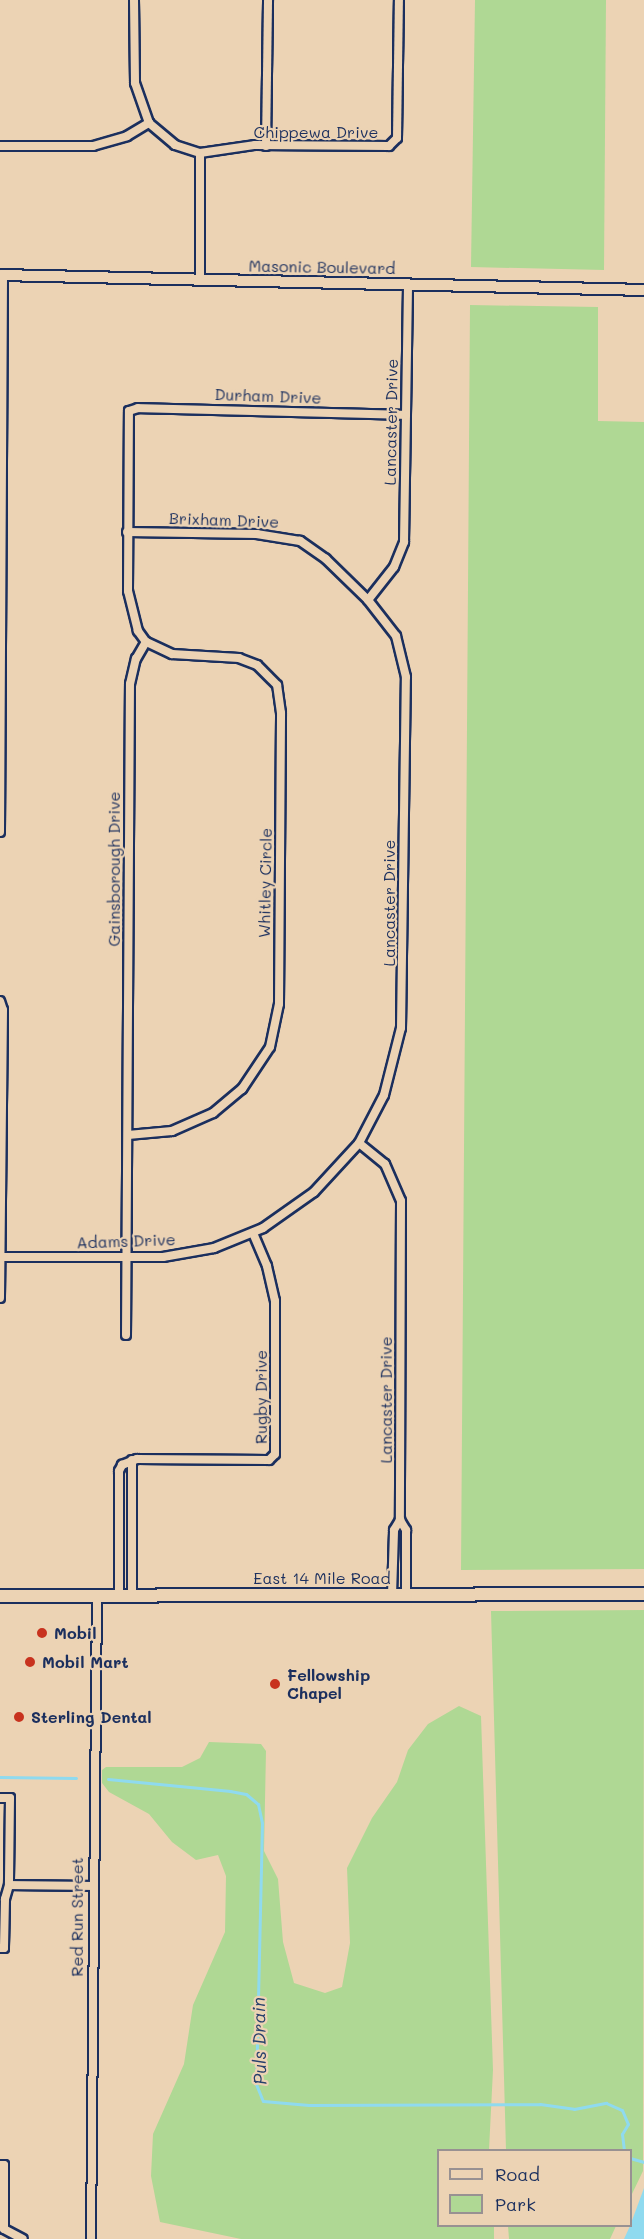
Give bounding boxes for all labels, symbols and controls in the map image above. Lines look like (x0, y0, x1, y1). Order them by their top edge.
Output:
street label: Chippewa Drive (254, 122, 378, 142)
street label: Masonic Boulevard (248, 256, 396, 278)
street label: Lancaster Drive (380, 358, 402, 486)
street label: Durham Drive (214, 385, 322, 407)
street label: Brixham Drive (169, 508, 279, 532)
street label: Gainsborough Drive (104, 791, 124, 947)
street label: Whitley Circle (254, 828, 276, 938)
street label: Lancaster Drive (379, 840, 399, 966)
street label: Adams Drive (76, 1230, 176, 1252)
street label: Lancaster Drive (376, 1337, 396, 1463)
street label: Rugby Drive (251, 1350, 271, 1444)
street label: East 14 Mile Road (253, 1568, 391, 1588)
place label: Mobil (54, 1623, 97, 1643)
marker: Mobil (35, 1626, 49, 1640)
place label: Mobil Mart (42, 1652, 129, 1672)
marker: Mobil Mart (23, 1655, 37, 1669)
place label: Fellowship Chapel (287, 1665, 370, 1703)
marker: Fellowship Chapel (268, 1677, 282, 1691)
place label: Sterling Dental (31, 1707, 152, 1727)
marker: Sterling Dental (12, 1710, 26, 1724)
street label: Red Run Street (67, 1857, 87, 1977)
water label: Puls Drain (247, 1997, 271, 2085)
legend (437, 2149, 632, 2227)
text: Road (495, 2162, 540, 2186)
text: Park (495, 2192, 536, 2216)

